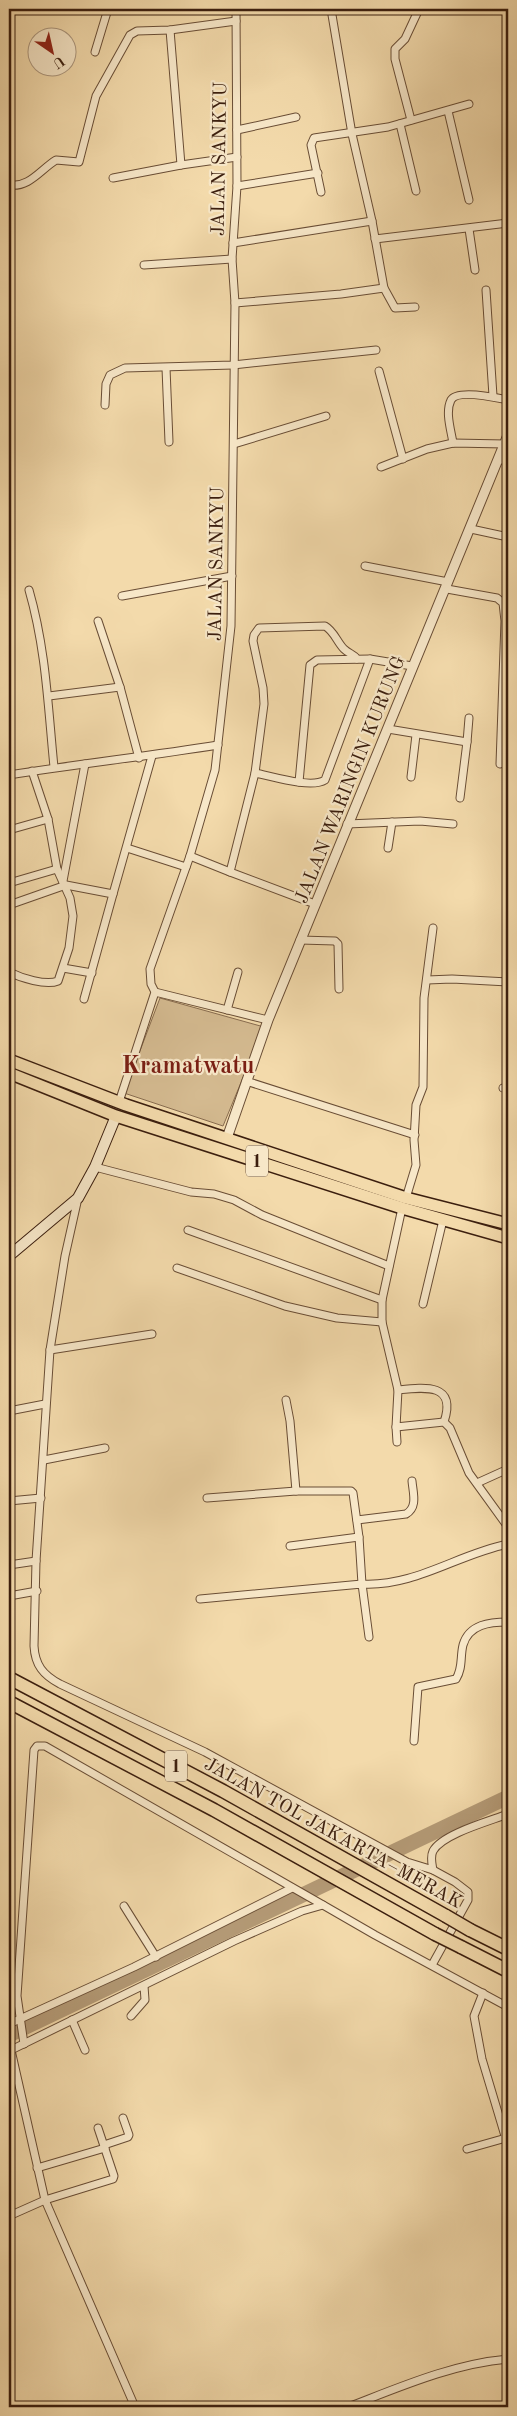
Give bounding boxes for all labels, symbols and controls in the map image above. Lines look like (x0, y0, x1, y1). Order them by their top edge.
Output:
north arrow (28, 28, 78, 78)
text: U (50, 53, 67, 71)
street label: JALAN SANKYU (210, 82, 231, 236)
street label: JALAN SANKYU (207, 487, 228, 641)
street label: JALAN WARINGIN KURUNG (293, 653, 410, 906)
district label: Kramatwatu (122, 1055, 254, 1079)
road number: 1 (246, 1146, 268, 1176)
road number: 1 (165, 1750, 187, 1782)
street label: JALAN TOL JAKARTA–MERAK (201, 1755, 465, 1913)

